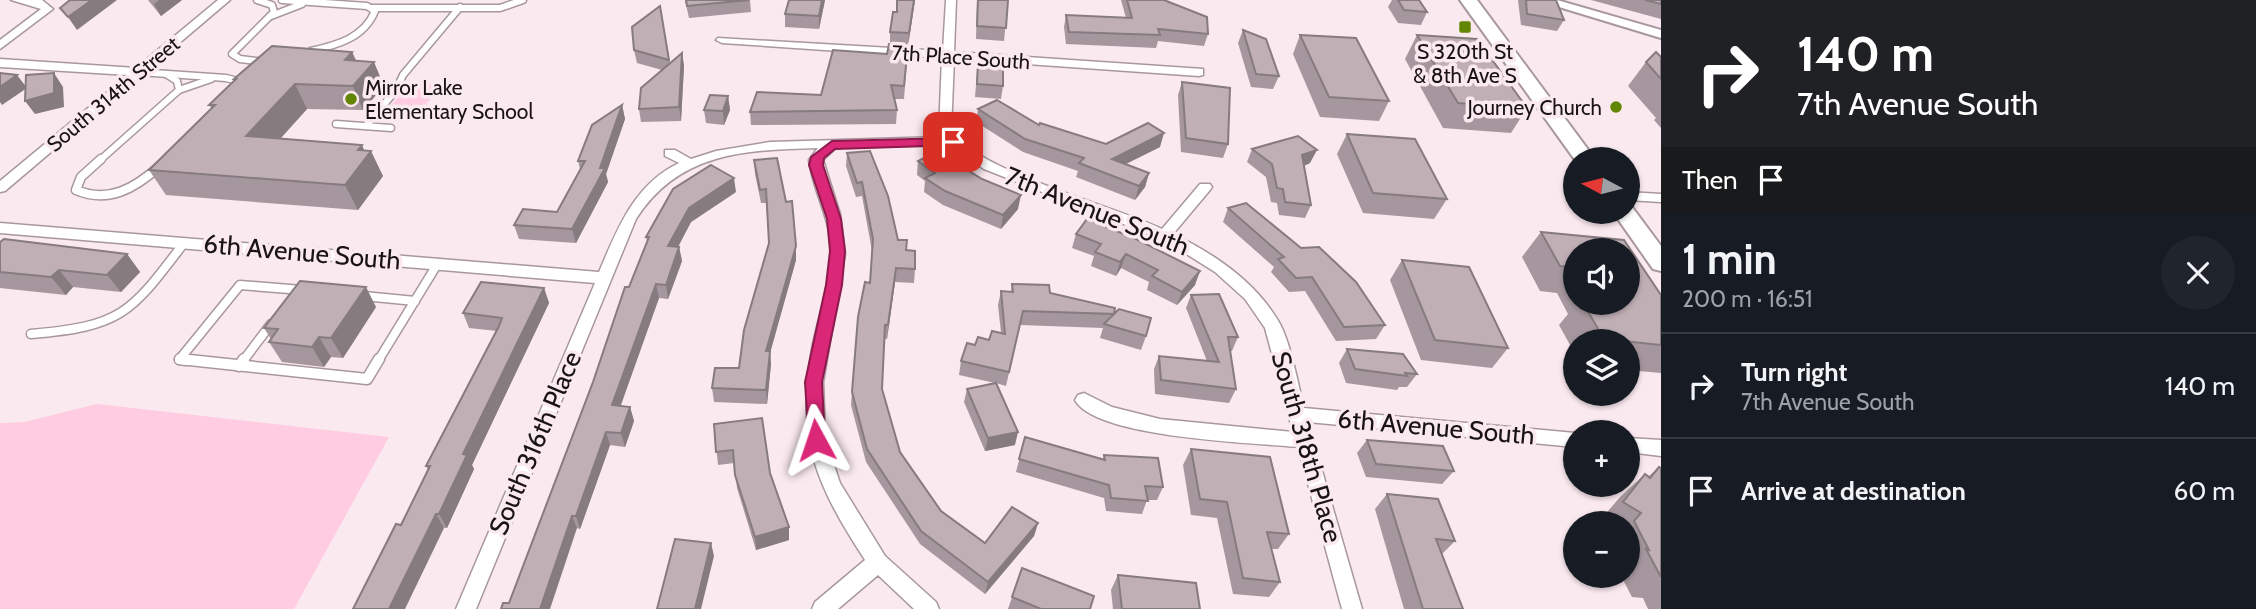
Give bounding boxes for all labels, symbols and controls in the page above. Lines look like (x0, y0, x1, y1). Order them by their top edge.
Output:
marker: S 320th St & 8th Ave S (1457, 19, 1473, 35)
text: 140 m (1797, 24, 1934, 83)
icon: right (1682, 28, 1773, 119)
street label: South 314th Street (42, 31, 184, 157)
place label: S 320th St & 8th Ave S (1413, 39, 1517, 88)
street label: 7th Place South (891, 40, 1031, 74)
place label: Mirror Lake Elementary School (365, 75, 533, 124)
text: 7th Avenue South (1797, 84, 2038, 123)
marker: Mirror Lake Elementary School (343, 91, 359, 107)
place label: Journey Church (1466, 95, 1602, 120)
marker: Journey Church (1608, 99, 1624, 115)
pin (923, 112, 983, 172)
icon: arrive (934, 123, 972, 161)
north arrow (1563, 147, 1640, 224)
map controls (1563, 147, 1640, 588)
street label: 7th Avenue South (1000, 159, 1194, 263)
icon: arrive (1752, 161, 1790, 199)
text: Then (1682, 164, 1738, 196)
street label: 6th Avenue South (202, 227, 402, 277)
text: 1 min (1682, 233, 1777, 285)
button: close (2161, 236, 2235, 310)
button: sound (1563, 238, 1640, 315)
text: 200 m · 16:51 (1682, 285, 1813, 313)
button: layers (1563, 329, 1640, 406)
street label: South 316th Place (482, 346, 588, 540)
street label: South 318th Place (1264, 348, 1350, 546)
text: Turn right (1741, 356, 1847, 388)
icon: right (1682, 367, 1720, 405)
text: 140 m (2165, 370, 2235, 402)
text: 7th Avenue South (1741, 388, 1914, 416)
street label: 6th Avenue South (1336, 402, 1536, 452)
position arrow (779, 403, 853, 477)
button: + (1563, 420, 1640, 497)
icon: arrive (1682, 472, 1720, 510)
text: Arrive at destination (1741, 475, 1966, 507)
text: 60 m (2173, 475, 2235, 507)
button: − (1563, 511, 1640, 588)

